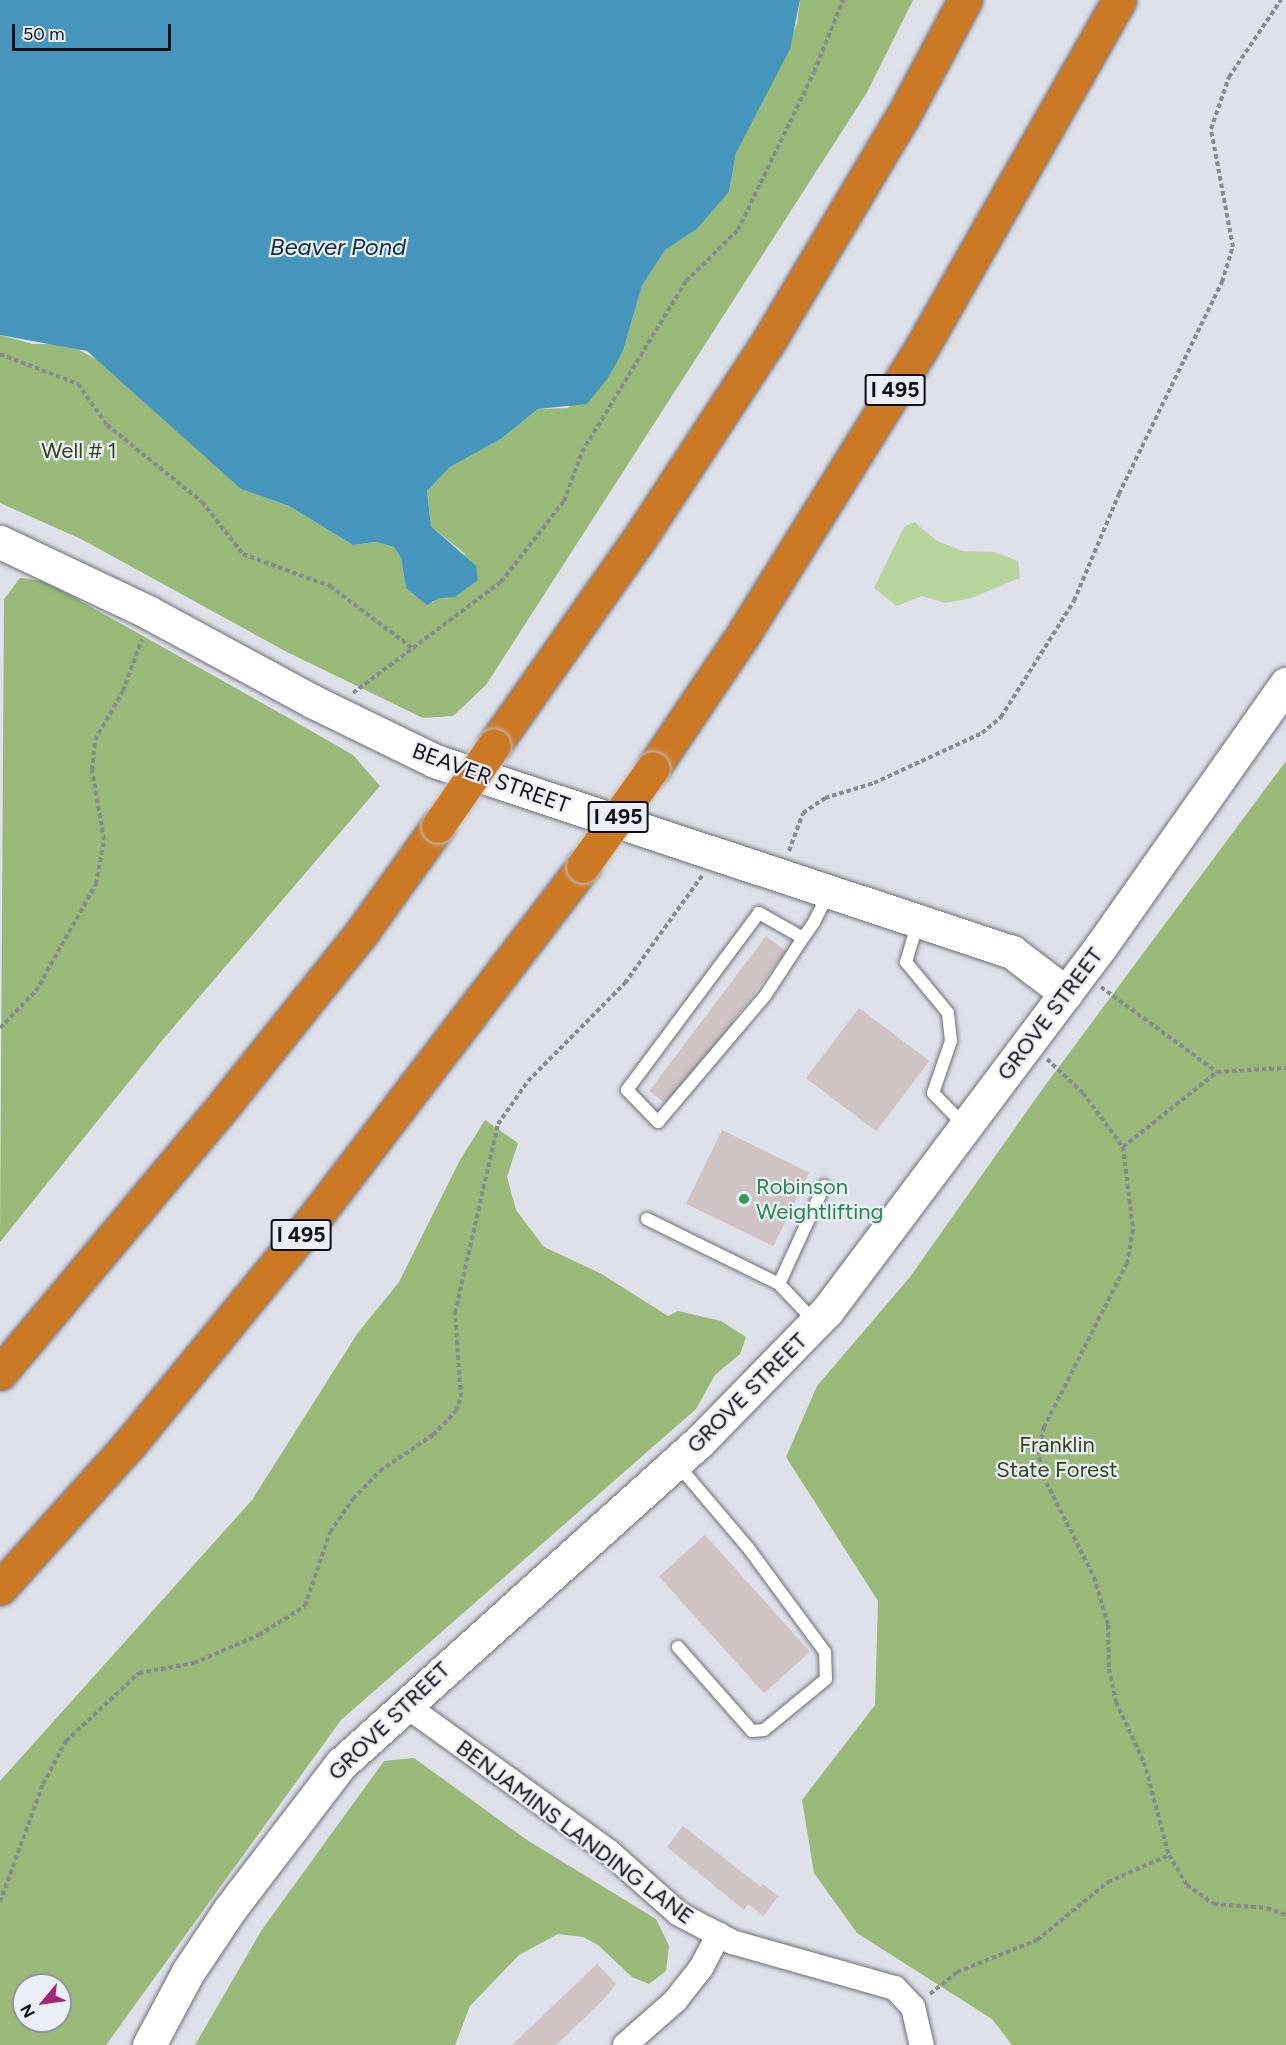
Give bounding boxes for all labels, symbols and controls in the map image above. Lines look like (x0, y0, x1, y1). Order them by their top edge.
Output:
scale bar (15, 12, 174, 50)
text: 50 m (23, 23, 65, 45)
water label: Beaver Pond (270, 233, 406, 261)
road number: I 495 (864, 372, 926, 408)
park label: Well # 1 (41, 438, 117, 464)
street label: BEAVER STREET (409, 737, 573, 819)
road number: I 495 (586, 799, 650, 835)
street label: GROVE STREET (992, 943, 1108, 1085)
place label: Robinson Weightlifting (756, 1173, 884, 1224)
marker: Robinson Weightlifting (737, 1192, 751, 1206)
road number: I 495 (270, 1217, 332, 1253)
street label: GROVE STREET (682, 1328, 812, 1458)
park label: Franklin State Forest (996, 1431, 1118, 1482)
street label: GROVE STREET (323, 1656, 455, 1786)
street label: BENJAMINS LANDING LANE (451, 1734, 699, 1930)
north arrow (12, 1973, 72, 2033)
text: N (16, 2001, 39, 2021)

